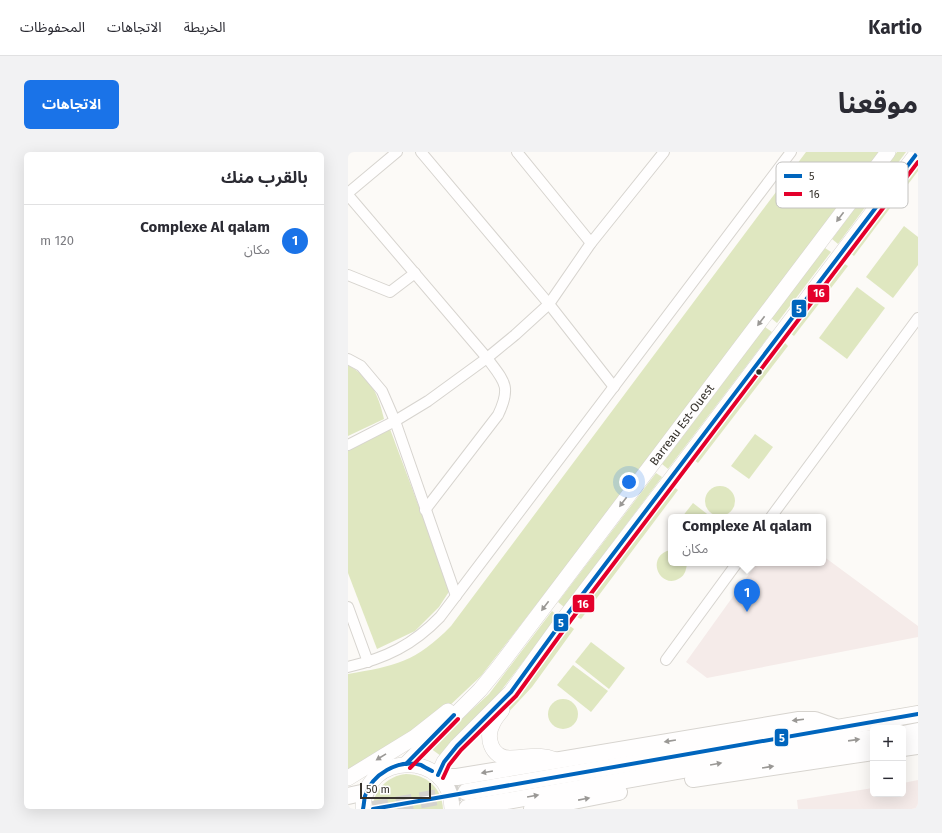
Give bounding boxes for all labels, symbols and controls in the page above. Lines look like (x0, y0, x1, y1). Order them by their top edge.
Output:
text: Kartio (868, 16, 922, 39)
text: المحفوظات (20, 19, 85, 36)
text: الاتجاهات (107, 19, 162, 36)
text: الخريطة (184, 19, 226, 36)
button: الاتجاهات (24, 80, 119, 129)
text: موقعنا (838, 87, 918, 120)
legend (776, 162, 908, 208)
text: بالقرب منك (221, 167, 308, 188)
text: 5 (809, 170, 815, 183)
text: 16 (809, 188, 820, 201)
one-way arrow (835, 211, 844, 222)
text: Complexe Al qalam (140, 218, 270, 236)
text: 120 m (40, 233, 74, 248)
text: 1 (292, 233, 298, 248)
text: مكان (244, 242, 270, 257)
line badge: 16 (807, 284, 830, 303)
text: 16 (813, 287, 825, 300)
line badge: 5 (791, 299, 807, 318)
text: 5 (796, 303, 802, 316)
one-way arrow (757, 315, 766, 326)
unlabelled marker (754, 367, 764, 377)
street label: Barreau Est-Ouest (647, 381, 717, 468)
your location (619, 472, 639, 492)
one-way arrow (619, 497, 627, 507)
popup (668, 514, 826, 566)
text: Complexe Al qalam (682, 517, 812, 535)
text: مكان (682, 541, 708, 556)
pin: 1 (734, 579, 760, 612)
line badge: 16 (572, 594, 595, 613)
text: 16 (577, 598, 589, 611)
one-way arrow (540, 600, 549, 611)
line badge: 5 (553, 613, 569, 632)
text: 5 (558, 617, 564, 630)
one-way arrow (792, 717, 805, 723)
map controls (870, 725, 906, 797)
button: + (870, 725, 906, 761)
line badge: 5 (774, 728, 789, 747)
text: 5 (779, 732, 785, 745)
one-way arrow (848, 737, 860, 743)
one-way arrow (664, 738, 676, 744)
one-way arrow (376, 753, 386, 761)
one-way arrow (710, 761, 722, 767)
button: − (870, 761, 906, 797)
one-way arrow (762, 764, 774, 770)
one-way arrow (481, 769, 493, 775)
scale bar (360, 781, 431, 800)
text: 50 m (366, 783, 390, 796)
one-way arrow (527, 793, 539, 799)
one-way arrow (578, 795, 591, 801)

